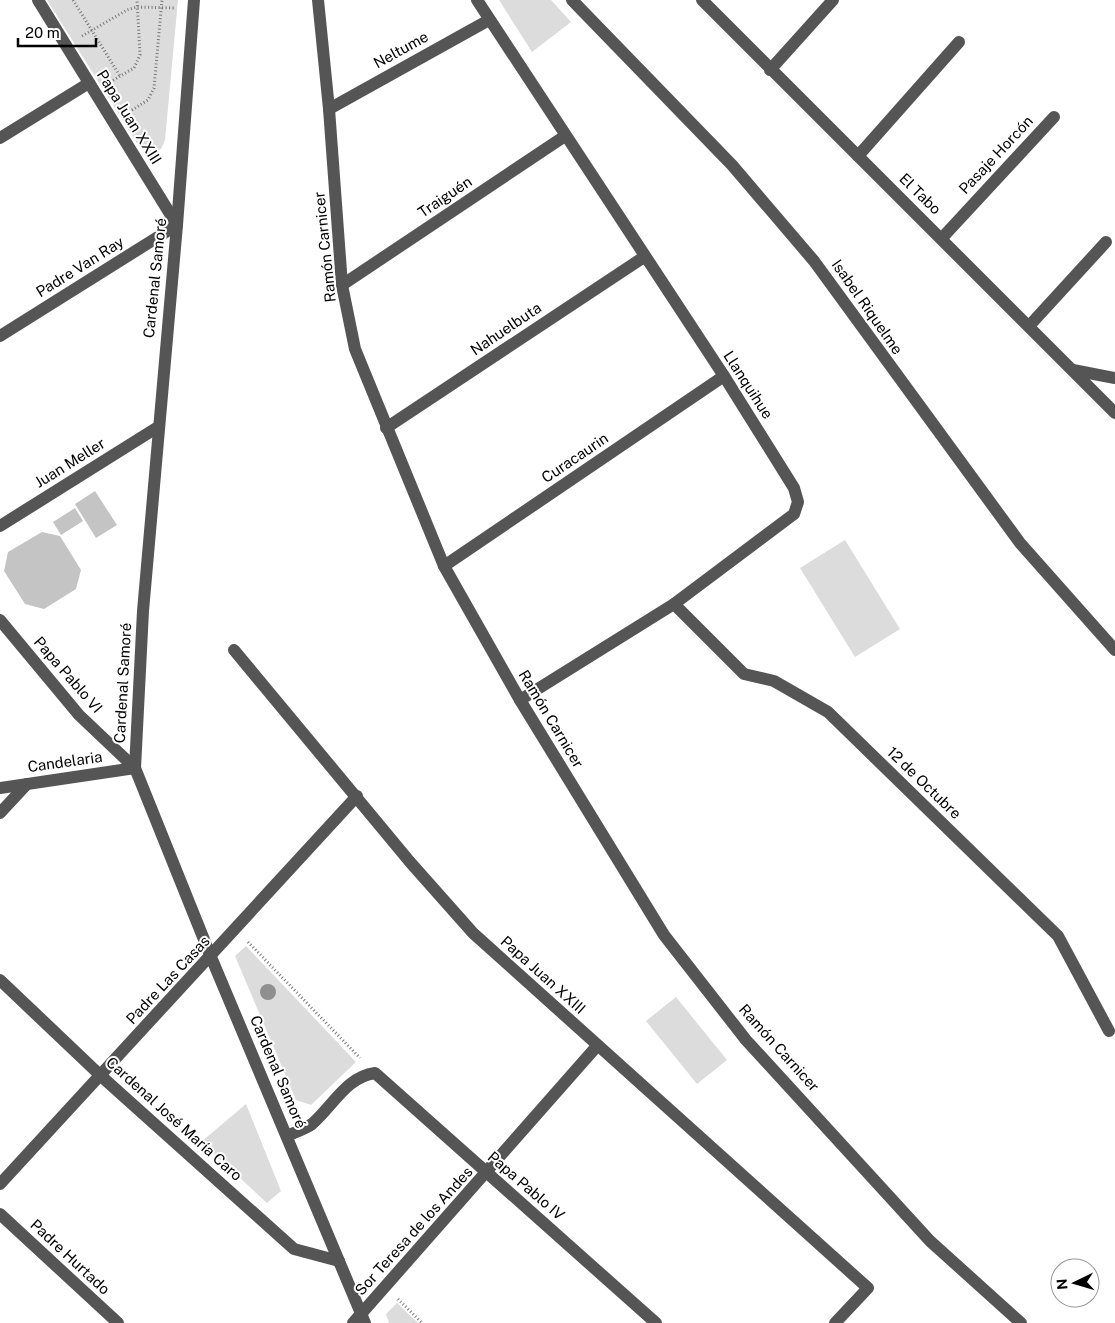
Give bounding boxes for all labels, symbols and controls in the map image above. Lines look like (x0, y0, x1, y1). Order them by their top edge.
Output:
scale bar (18, 15, 95, 47)
text: 20 m (25, 24, 60, 41)
street label: Neltume (371, 28, 431, 71)
street label: Papa Juan XXIII (94, 67, 165, 167)
street label: Pasaje Horcón (955, 112, 1036, 197)
street label: El Tabo (896, 170, 945, 217)
street label: Traiguén (415, 172, 475, 221)
street label: Ramón Carnicer (310, 191, 339, 303)
street label: Cardenal Samoré (140, 217, 169, 339)
street label: Padre Van Ray (33, 233, 127, 300)
street label: Isabel Riquelme (828, 256, 906, 357)
street label: Nahuelbuta (467, 299, 544, 358)
street label: Llanquihue (720, 348, 777, 422)
street label: Curacaurin (538, 429, 611, 486)
street label: Juan Meller (31, 434, 108, 491)
street label: Cardenal Samoré (111, 622, 134, 744)
street label: Papa Pablo VI (31, 633, 106, 716)
street label: Ramón Carnicer (515, 667, 587, 771)
street label: 12 de Octubre (884, 743, 965, 822)
street label: Candelaria (26, 748, 103, 775)
street label: Padre Las Casas (122, 932, 213, 1027)
street label: Papa Juan XXIII (498, 932, 589, 1017)
street label: Ramón Carnicer (736, 1001, 823, 1095)
street label: Cardenal Samoré (247, 1013, 310, 1131)
street label: Cardenal José María Caro (103, 1053, 246, 1184)
street label: Papa Pablo IV (485, 1148, 568, 1223)
street label: Sor Teresa de los Andes (351, 1163, 476, 1298)
street label: Padre Hurtado (27, 1216, 113, 1298)
north arrow (1050, 1258, 1100, 1308)
text: N (1054, 1278, 1070, 1290)

